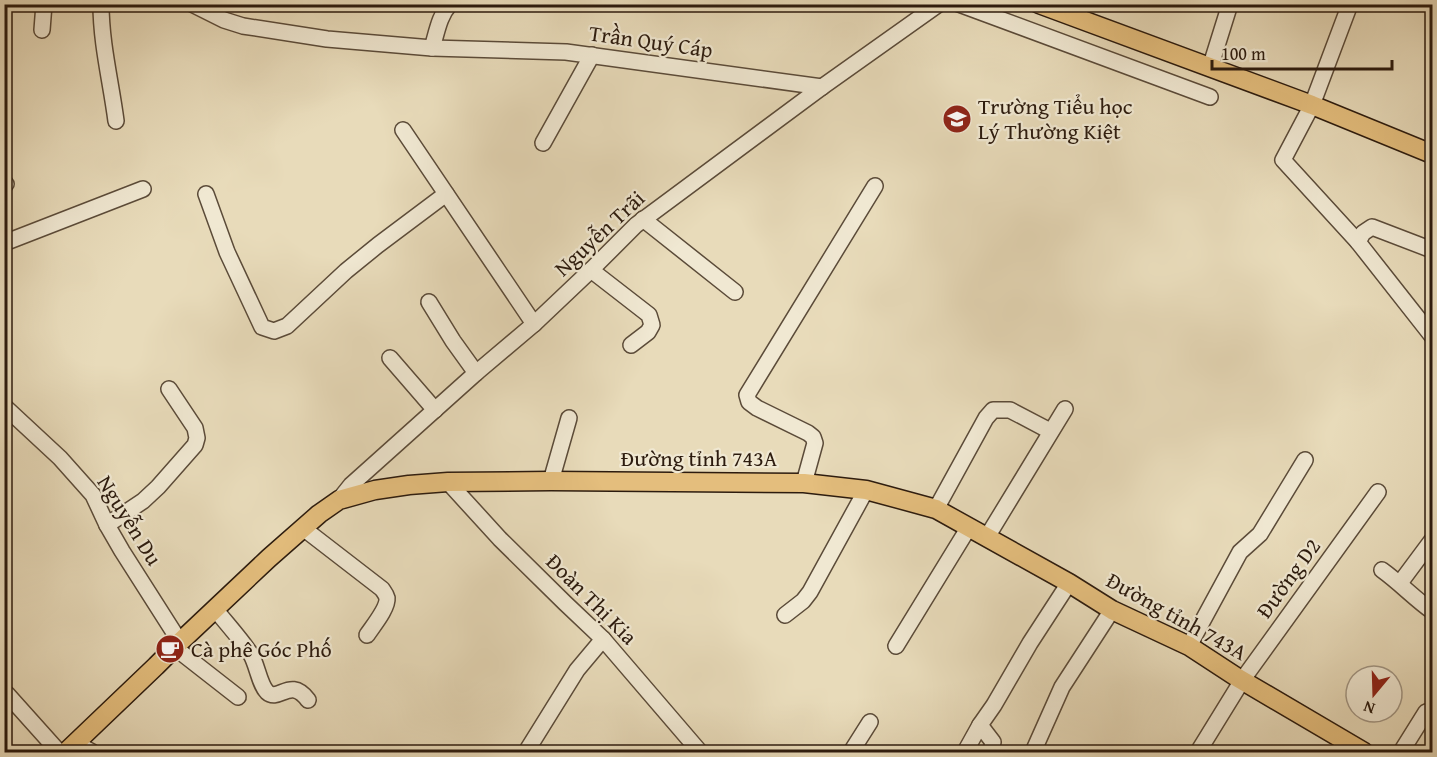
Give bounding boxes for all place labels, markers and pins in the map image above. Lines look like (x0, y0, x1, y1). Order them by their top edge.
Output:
place label: Trường Tiểu học Lý Thường Kiệt (978, 90, 1133, 147)
school or university icon: Trường Tiểu học Lý Thường Kiệt (941, 103, 973, 135)
cafe icon: Cà phê Góc Phố (154, 633, 186, 665)
place label: Cà phê Góc Phố (191, 633, 332, 665)

